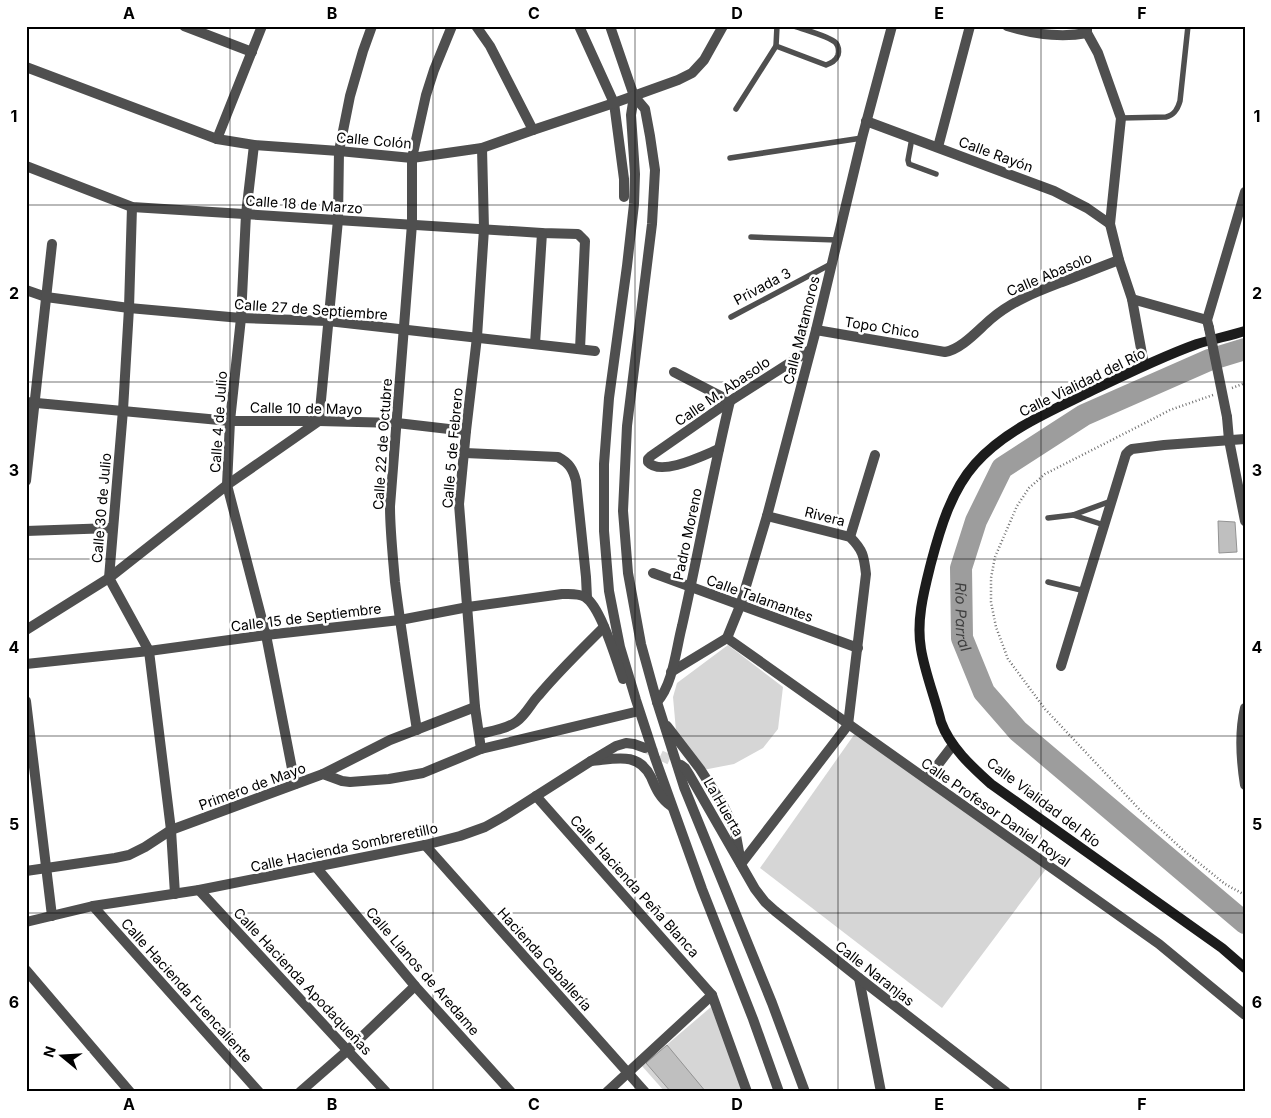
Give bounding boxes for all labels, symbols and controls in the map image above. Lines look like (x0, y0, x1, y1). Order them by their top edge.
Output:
text: A (123, 3, 135, 23)
text: B (327, 3, 337, 23)
text: C (528, 3, 540, 23)
text: D (731, 3, 743, 23)
text: E (934, 3, 944, 23)
text: F (1137, 3, 1147, 23)
text: 1 (11, 106, 17, 126)
text: 1 (1254, 106, 1260, 126)
street label: Calle Colón (336, 128, 412, 152)
street label: Calle Rayón (957, 133, 1035, 175)
street label: Calle 18 de Marzo (245, 191, 363, 217)
street label: Calle Abasolo (1004, 248, 1094, 300)
street label: Privada 3 (730, 264, 794, 308)
street label: Calle Matamoros (779, 274, 823, 386)
text: 2 (9, 283, 19, 303)
text: 2 (1252, 283, 1262, 303)
street label: Calle 27 de Septiembre (234, 295, 388, 323)
street label: Topo Chico (843, 313, 921, 341)
street label: Calle Vialidad del Río (1016, 344, 1148, 420)
street label: Calle M. Abasolo (671, 353, 773, 429)
street label: Calle 4 de Julio (206, 370, 230, 474)
street label: Calle 22 de Octubre (369, 378, 395, 510)
street label: Calle 5 de Febrero (438, 387, 466, 509)
street label: Calle 10 de Mayo (250, 399, 362, 417)
street label: Calle 30 de Julio (88, 452, 114, 564)
text: 3 (9, 460, 19, 480)
text: 3 (1252, 460, 1262, 480)
street label: Padro Moreno (669, 486, 705, 582)
street label: Rivera (803, 503, 847, 529)
street label: Calle Talamantes (704, 571, 816, 625)
water label: Río Parral (952, 582, 976, 654)
street label: Calle 15 de Septiembre (230, 599, 382, 635)
text: 4 (9, 637, 20, 657)
text: 4 (1252, 637, 1263, 657)
street label: Calle Profesor Daniel Royal (918, 754, 1074, 870)
street label: Calle Vialidad del Río (984, 754, 1104, 850)
street label: Primero de Mayo (196, 759, 308, 813)
street label: La Huerta (700, 775, 748, 839)
street label: Calle Hacienda Peña Blanca (567, 811, 703, 961)
text: 5 (9, 814, 19, 834)
text: 5 (1252, 814, 1262, 834)
street label: Calle Hacienda Sombreretillo (249, 819, 439, 875)
street label: Calle Llanos de Aredame (363, 903, 483, 1039)
street label: Calle Hacienda Apodaqueñas (230, 904, 376, 1058)
street label: Hacienda Caballería (494, 904, 596, 1014)
street label: Calle Hacienda Fuencaliente (118, 915, 256, 1065)
street label: Calle Naranjas (832, 937, 918, 1009)
text: 6 (9, 992, 19, 1012)
text: 6 (1252, 992, 1262, 1012)
north arrow (38, 1030, 88, 1080)
text: N (39, 1044, 59, 1060)
text: A (123, 1094, 135, 1114)
text: B (327, 1094, 337, 1114)
text: C (528, 1094, 540, 1114)
text: D (731, 1094, 743, 1114)
text: E (934, 1094, 944, 1114)
text: F (1137, 1094, 1147, 1114)

